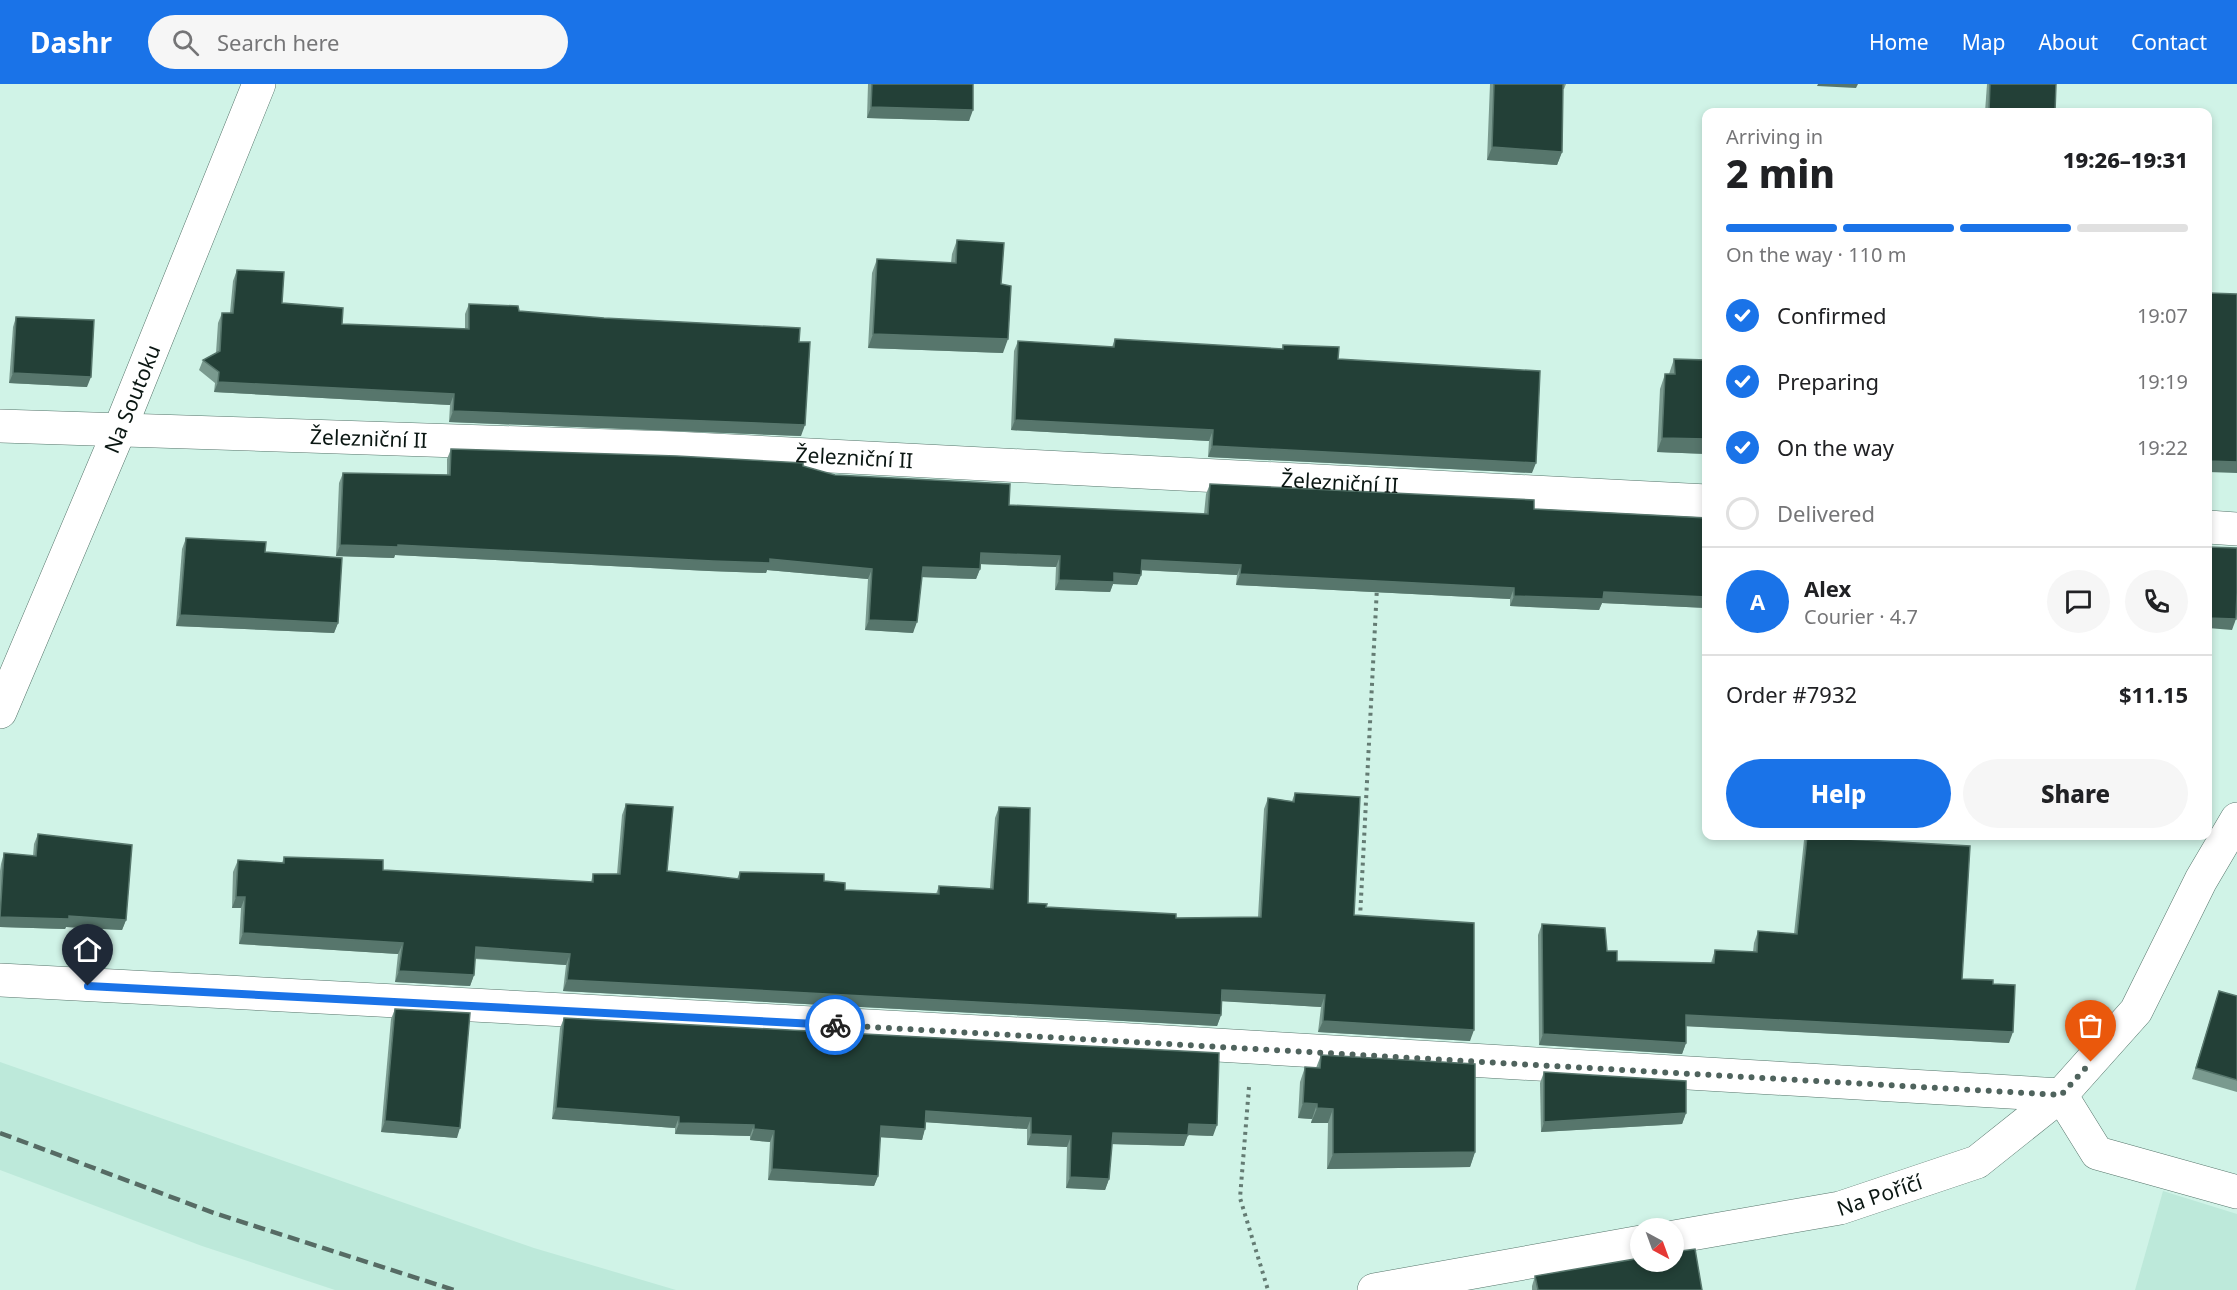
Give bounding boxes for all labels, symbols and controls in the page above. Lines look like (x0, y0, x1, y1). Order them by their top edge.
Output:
search box (148, 15, 568, 69)
text: Dashr (30, 23, 112, 61)
icon: search (169, 26, 202, 59)
text: Search here (217, 27, 339, 57)
text: Home (1869, 28, 1929, 56)
text: Map (1962, 28, 2005, 56)
text: About (2038, 28, 2098, 56)
text: Contact (2131, 28, 2207, 56)
text: Arriving in (1726, 123, 1823, 150)
text: 19:26–19:31 (2063, 144, 2188, 174)
text: 2 min (1726, 146, 1835, 199)
text: On the way · 110 m (1726, 241, 1906, 268)
icon: check (1726, 299, 1759, 332)
text: Confirmed (1777, 300, 1887, 330)
text: 19:07 (2137, 302, 2188, 329)
street label: Na Soutoku (97, 340, 167, 457)
icon: check (1726, 365, 1759, 398)
text: Preparing (1777, 366, 1879, 396)
text: 19:19 (2137, 368, 2188, 395)
street label: Železniční II (310, 422, 428, 454)
icon: check (1726, 431, 1759, 464)
text: On the way (1777, 432, 1894, 462)
text: 19:22 (2137, 434, 2188, 461)
street label: Železniční II (795, 440, 914, 474)
street label: Železniční II (1280, 465, 1399, 499)
text: Delivered (1777, 498, 1875, 528)
button: chat (2047, 570, 2110, 633)
button: phone (2125, 570, 2188, 633)
text: Alex (1804, 573, 1851, 603)
text: A (1750, 586, 1765, 616)
text: Courier · 4.7 (1804, 603, 1918, 630)
text: Order #7932 (1726, 679, 1857, 709)
text: $11.15 (2119, 679, 2188, 709)
button: Help (1726, 759, 1951, 828)
button: Share (1963, 759, 2188, 828)
pin (62, 924, 113, 986)
icon: home (71, 933, 104, 966)
courier (805, 995, 865, 1055)
pin (2065, 1000, 2116, 1062)
icon: bike (819, 1009, 852, 1042)
icon: bag (2074, 1009, 2107, 1042)
street label: Na Poříčí (1833, 1167, 1926, 1222)
north arrow (1630, 1218, 1684, 1272)
map controls (1630, 1218, 1684, 1272)

